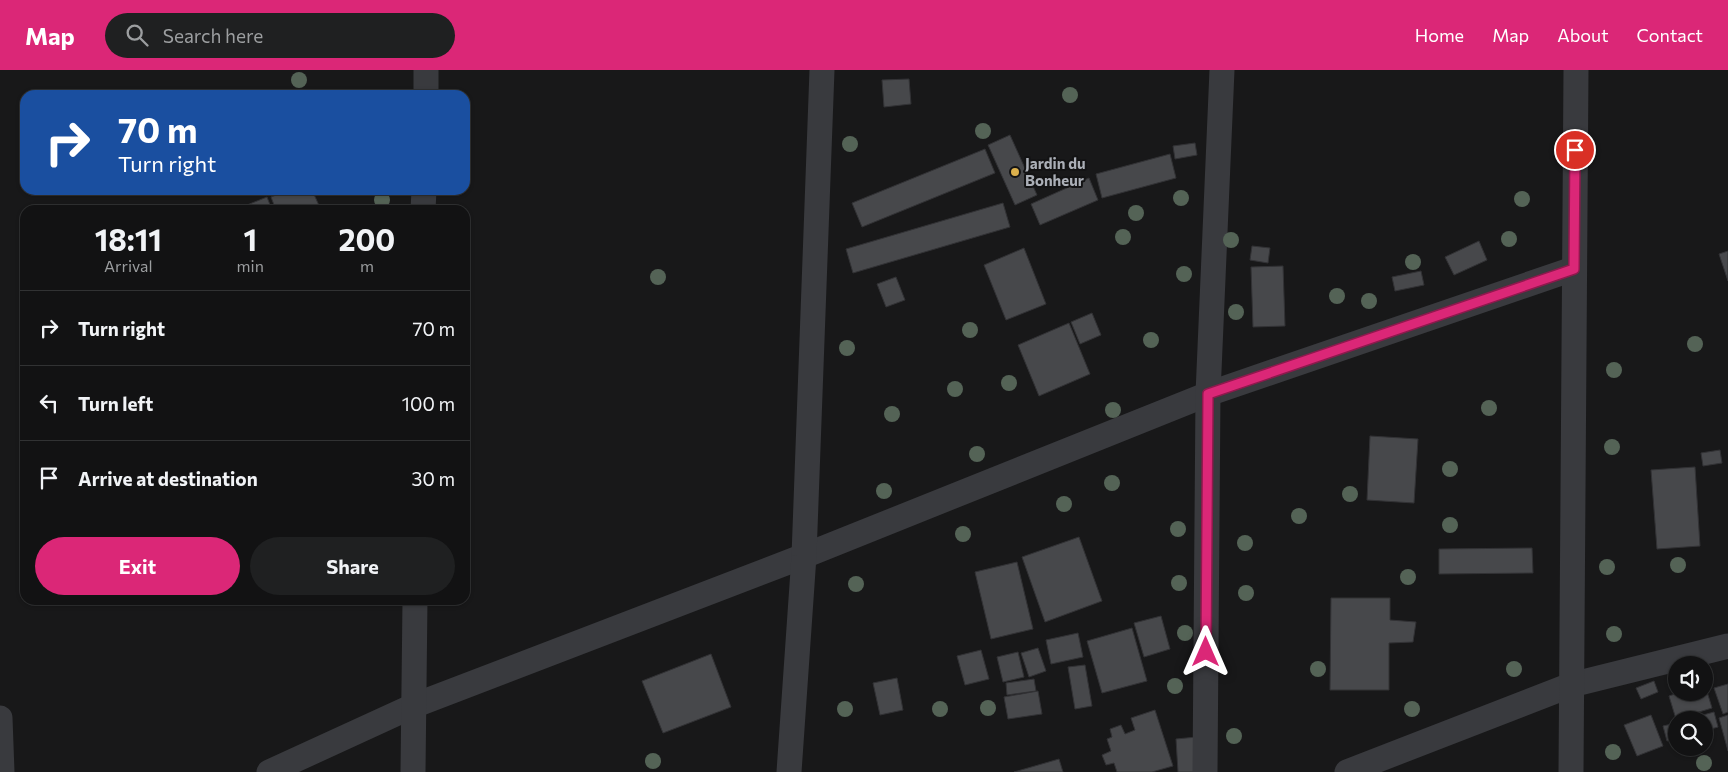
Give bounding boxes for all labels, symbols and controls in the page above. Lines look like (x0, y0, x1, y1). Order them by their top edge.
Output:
search box (105, 13, 455, 58)
text: Map (25, 21, 75, 50)
icon: search (123, 21, 151, 49)
text: Search here (163, 24, 263, 47)
text: Home (1415, 24, 1464, 46)
text: Map (1492, 24, 1529, 46)
text: About (1557, 24, 1609, 46)
text: Contact (1637, 24, 1703, 46)
text: 70 m (118, 107, 198, 150)
icon: right (35, 110, 100, 175)
pin (1554, 129, 1596, 171)
icon: arrive (1561, 136, 1589, 164)
text: Turn right (118, 150, 216, 177)
place label: Jardin du Bonheur (1025, 154, 1086, 189)
marker: Jardin du Bonheur (1009, 166, 1021, 178)
text: 18:11 (95, 220, 162, 257)
text: 1 (243, 220, 257, 257)
text: 200 (339, 220, 395, 257)
text: Arrival (104, 256, 153, 275)
text: min (237, 256, 264, 275)
text: m (360, 256, 374, 275)
icon: right (35, 314, 63, 342)
text: Turn right (78, 317, 165, 340)
text: 70 m (412, 317, 455, 340)
icon: left (35, 389, 63, 417)
text: Turn left (78, 392, 153, 415)
text: 100 m (402, 392, 455, 415)
icon: arrive (35, 464, 63, 492)
text: Arrive at destination (78, 467, 258, 490)
text: 30 m (412, 467, 455, 490)
button: Exit (35, 537, 240, 595)
button: Share (250, 537, 455, 595)
position arrow (1179, 625, 1231, 677)
map controls (1668, 656, 1713, 756)
button: sound (1668, 656, 1713, 701)
button: search (1668, 711, 1713, 756)

